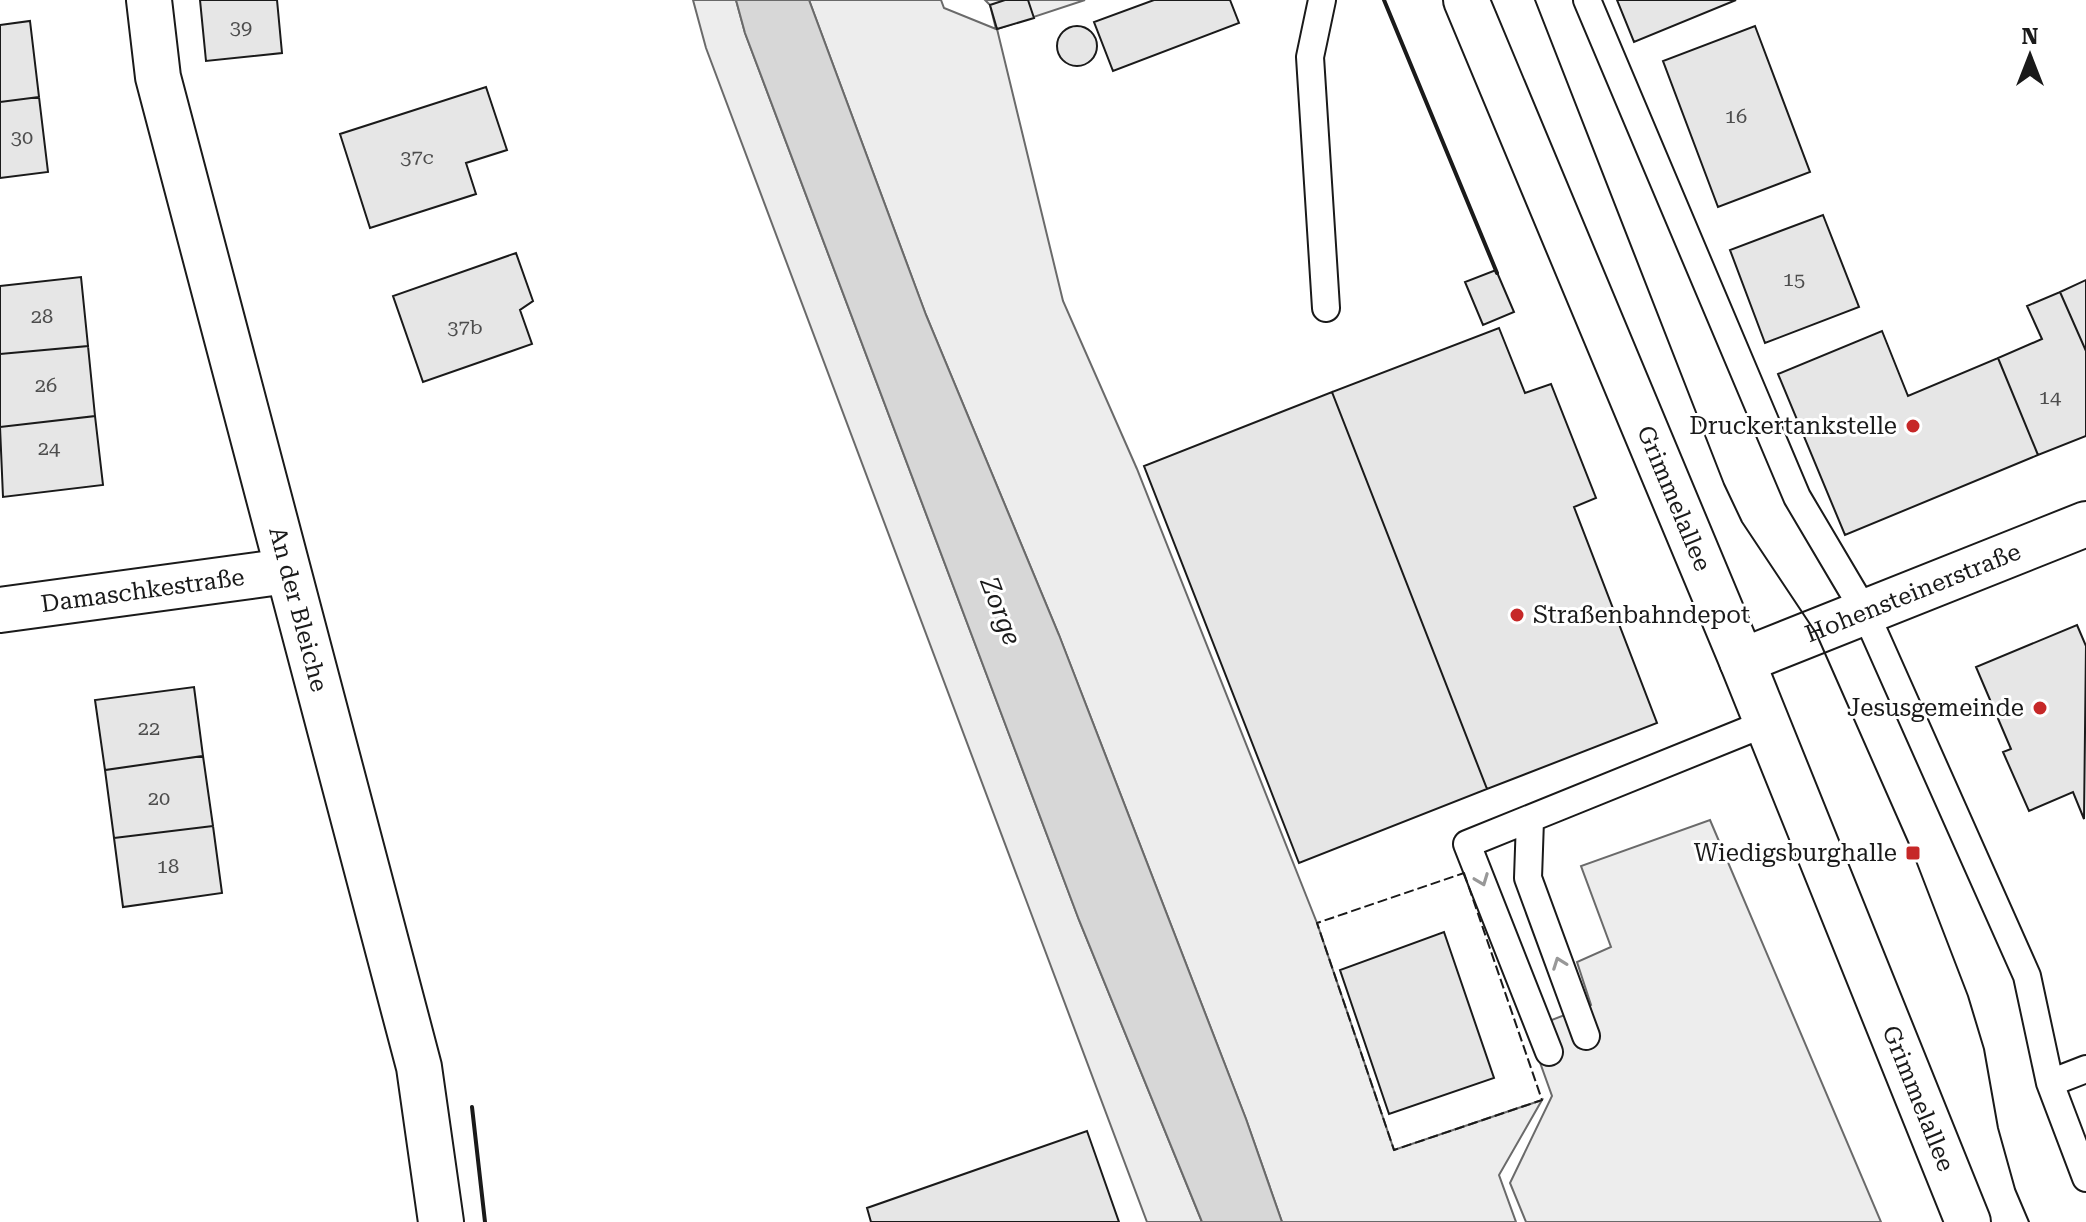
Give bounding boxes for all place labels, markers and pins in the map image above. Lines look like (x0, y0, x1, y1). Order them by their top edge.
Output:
place label: Druckertankstelle (1689, 412, 1897, 440)
marker: Druckertankstelle (1904, 417, 1922, 435)
place label: Straßenbahndepot (1533, 601, 1750, 629)
marker: Straßenbahndepot (1508, 606, 1526, 624)
place label: Jesusgemeinde (1847, 694, 2024, 722)
marker: Jesusgemeinde (2031, 699, 2049, 717)
place label: Wiedigsburghalle (1694, 839, 1897, 867)
marker: Wiedigsburghalle (1904, 844, 1922, 862)

